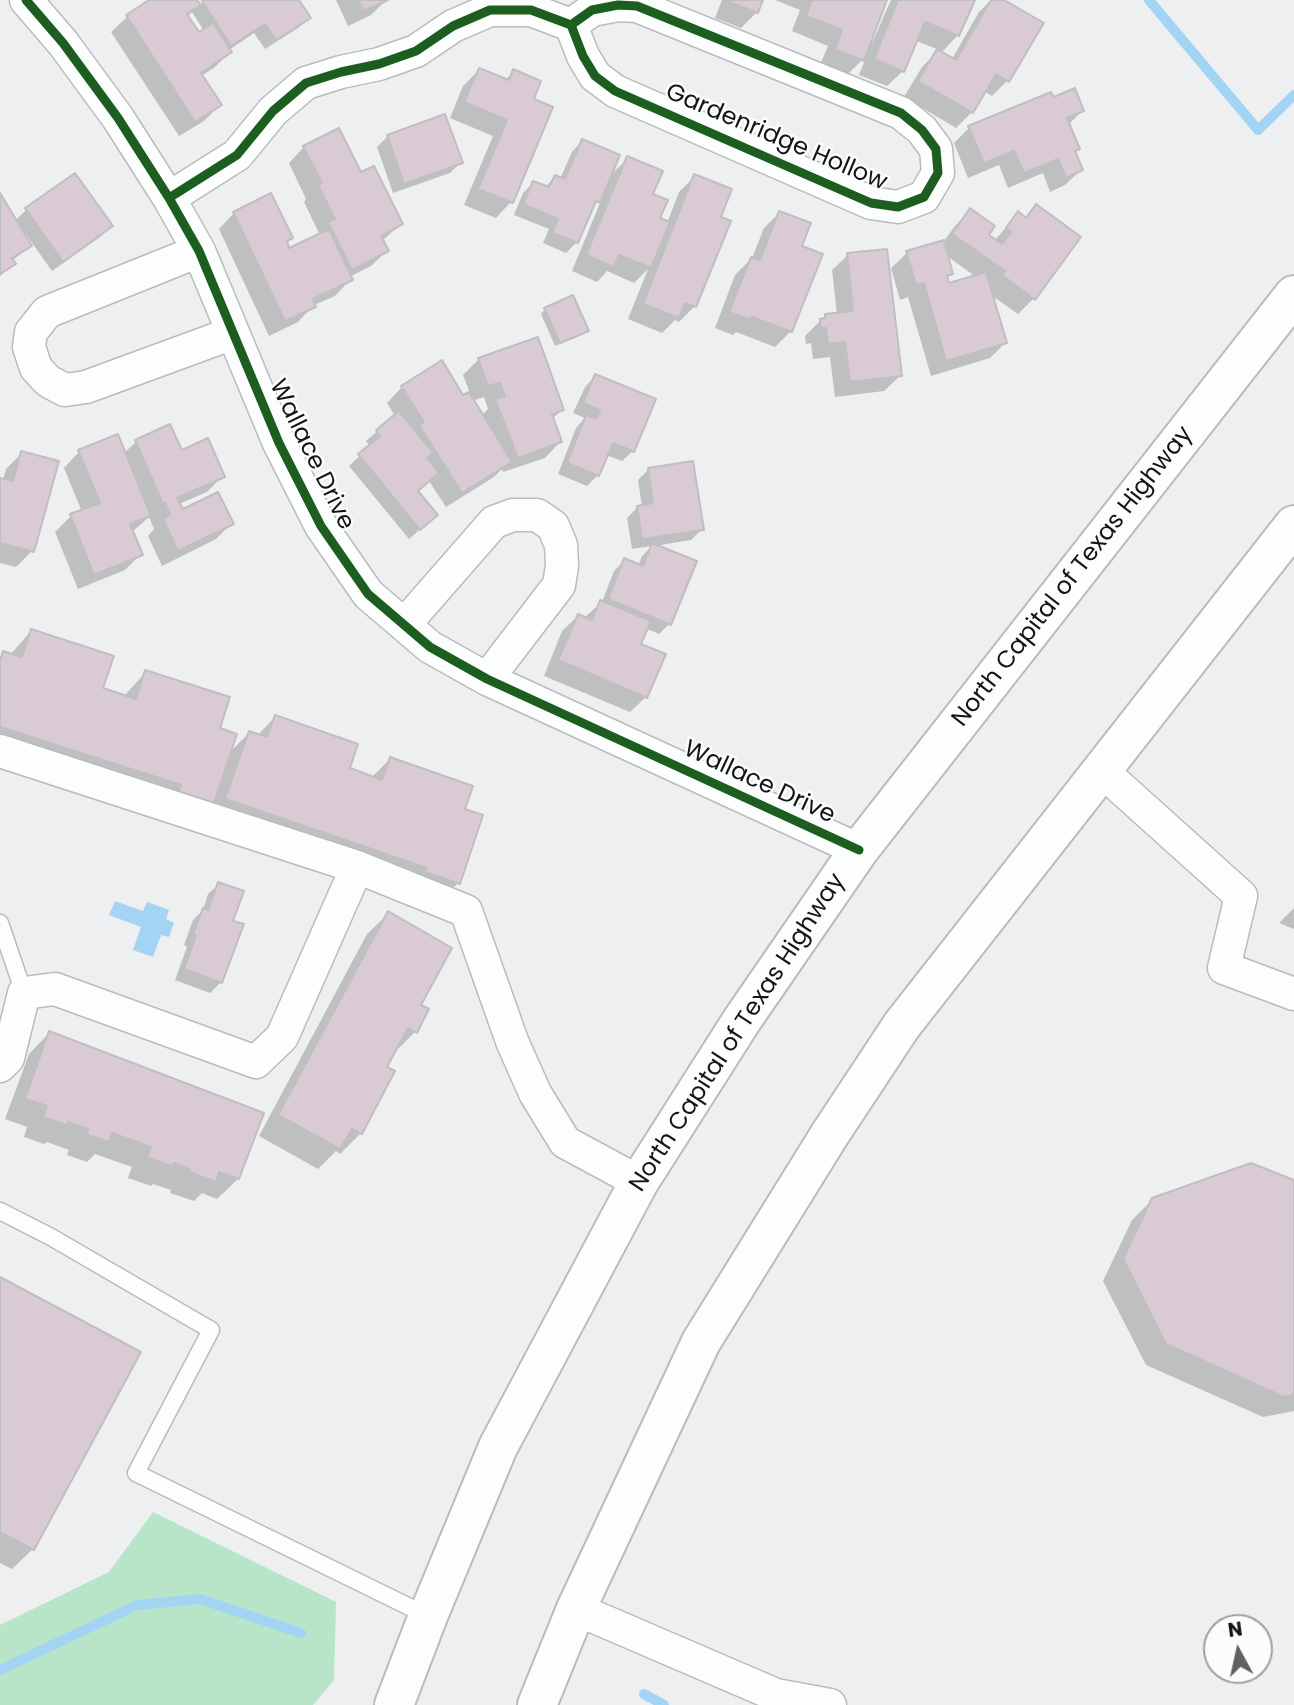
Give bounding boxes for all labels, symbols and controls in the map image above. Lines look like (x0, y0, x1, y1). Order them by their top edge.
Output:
street label: Gardenridge Hollow (661, 78, 891, 198)
street label: Wallace Drive (262, 375, 360, 535)
street label: North Capital of Texas Highway (947, 421, 1199, 733)
street label: Wallace Drive (679, 735, 839, 831)
street label: North Capital of Texas Highway (624, 869, 852, 1197)
north arrow (1203, 1614, 1273, 1684)
text: N (1226, 1615, 1244, 1644)

